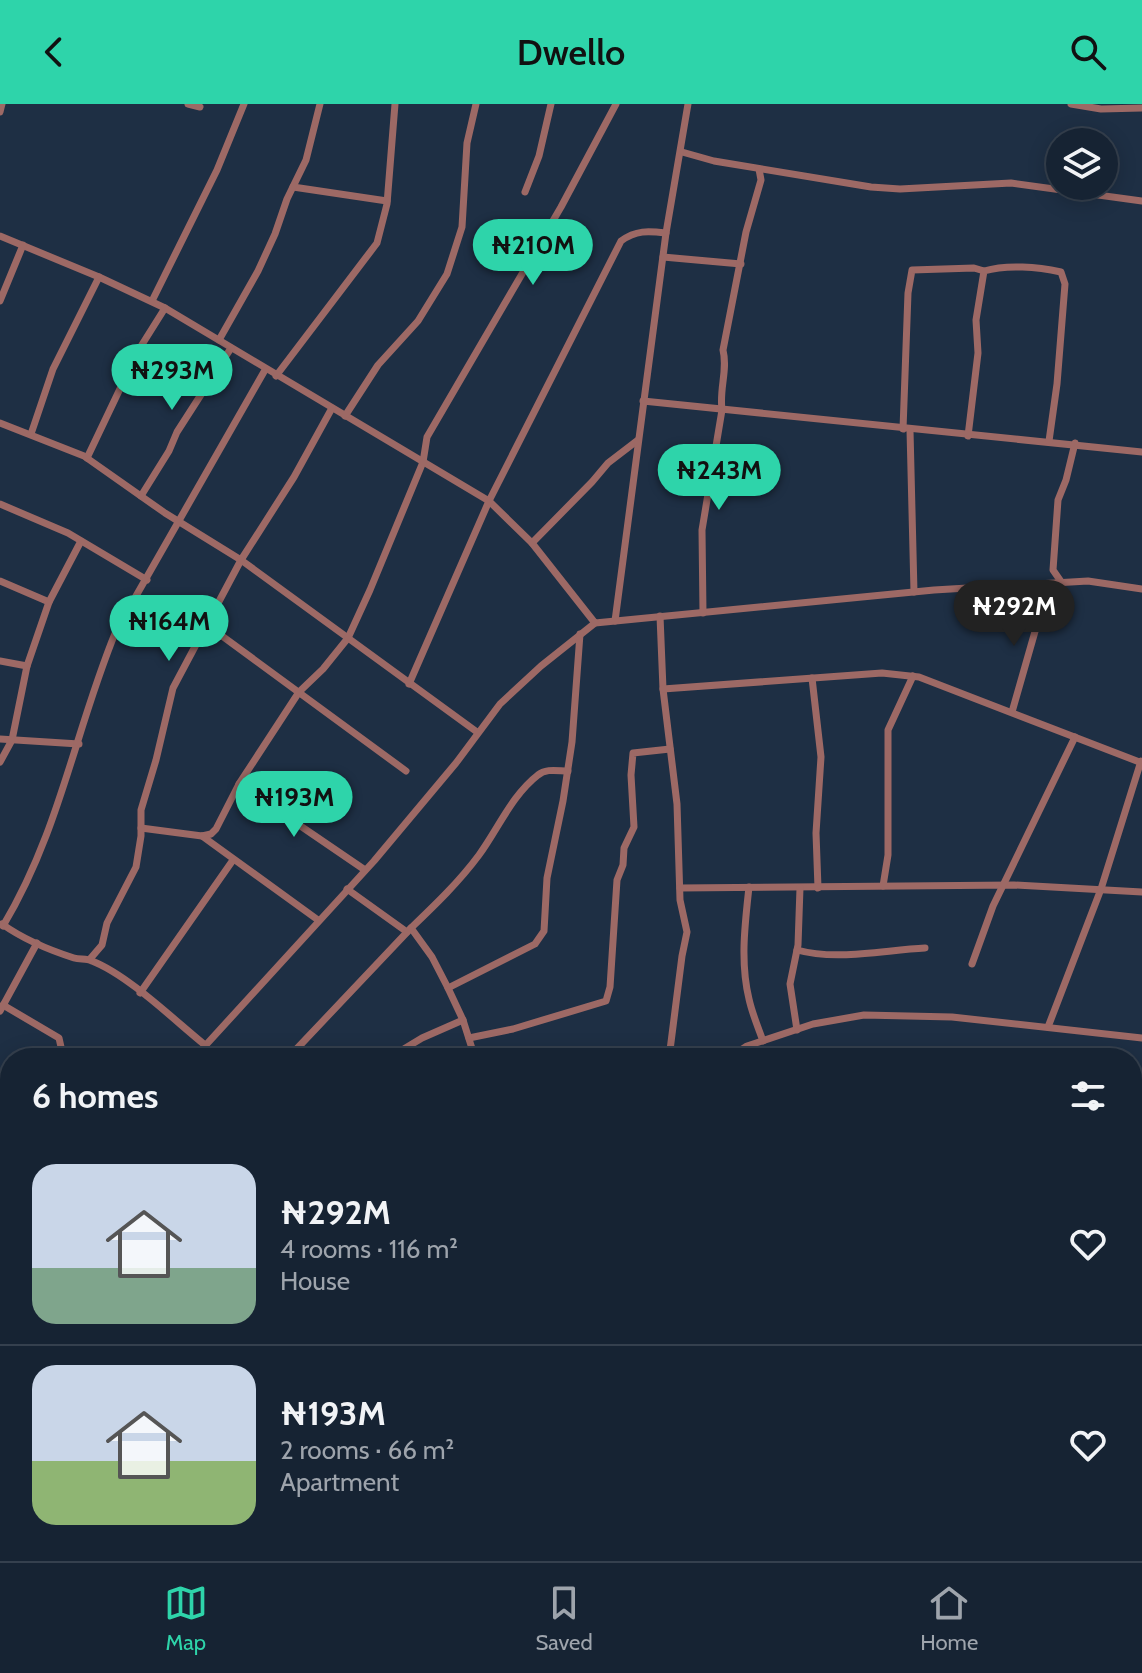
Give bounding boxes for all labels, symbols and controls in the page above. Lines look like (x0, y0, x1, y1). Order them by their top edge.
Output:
icon: back (32, 30, 76, 74)
text: Dwello (517, 30, 625, 74)
icon: search (1066, 30, 1110, 74)
map controls (1046, 128, 1118, 200)
button: layers (1046, 128, 1118, 200)
pin: ₦210M (477, 219, 589, 287)
text: ₦210M (491, 229, 575, 261)
pin: ₦293M (116, 344, 228, 412)
text: ₦293M (129, 354, 215, 386)
pin: ₦243M (663, 444, 775, 512)
text: ₦243M (676, 454, 762, 486)
pin: ₦292M (958, 580, 1070, 648)
text: ₦292M (972, 590, 1056, 622)
pin: ₦164M (113, 595, 225, 663)
text: ₦164M (128, 605, 211, 637)
pin: ₦193M (238, 771, 350, 839)
text: ₦193M (254, 781, 334, 813)
icon: filters (1066, 1074, 1110, 1118)
text: 6 homes (32, 1075, 158, 1117)
text: ₦292M (280, 1191, 391, 1233)
icon: home (96, 1196, 192, 1292)
icon: heart (1066, 1222, 1110, 1266)
text: 4 rooms · 116 m² (280, 1233, 458, 1265)
text: House (280, 1265, 350, 1297)
text: ₦193M (280, 1392, 386, 1434)
icon: home (96, 1397, 192, 1493)
icon: heart (1066, 1423, 1110, 1467)
text: 2 rooms · 66 m² (280, 1434, 454, 1466)
text: Apartment (280, 1466, 399, 1498)
tab: Map (164, 1581, 208, 1656)
tab: Saved (535, 1581, 593, 1656)
tab: Home (920, 1581, 978, 1656)

